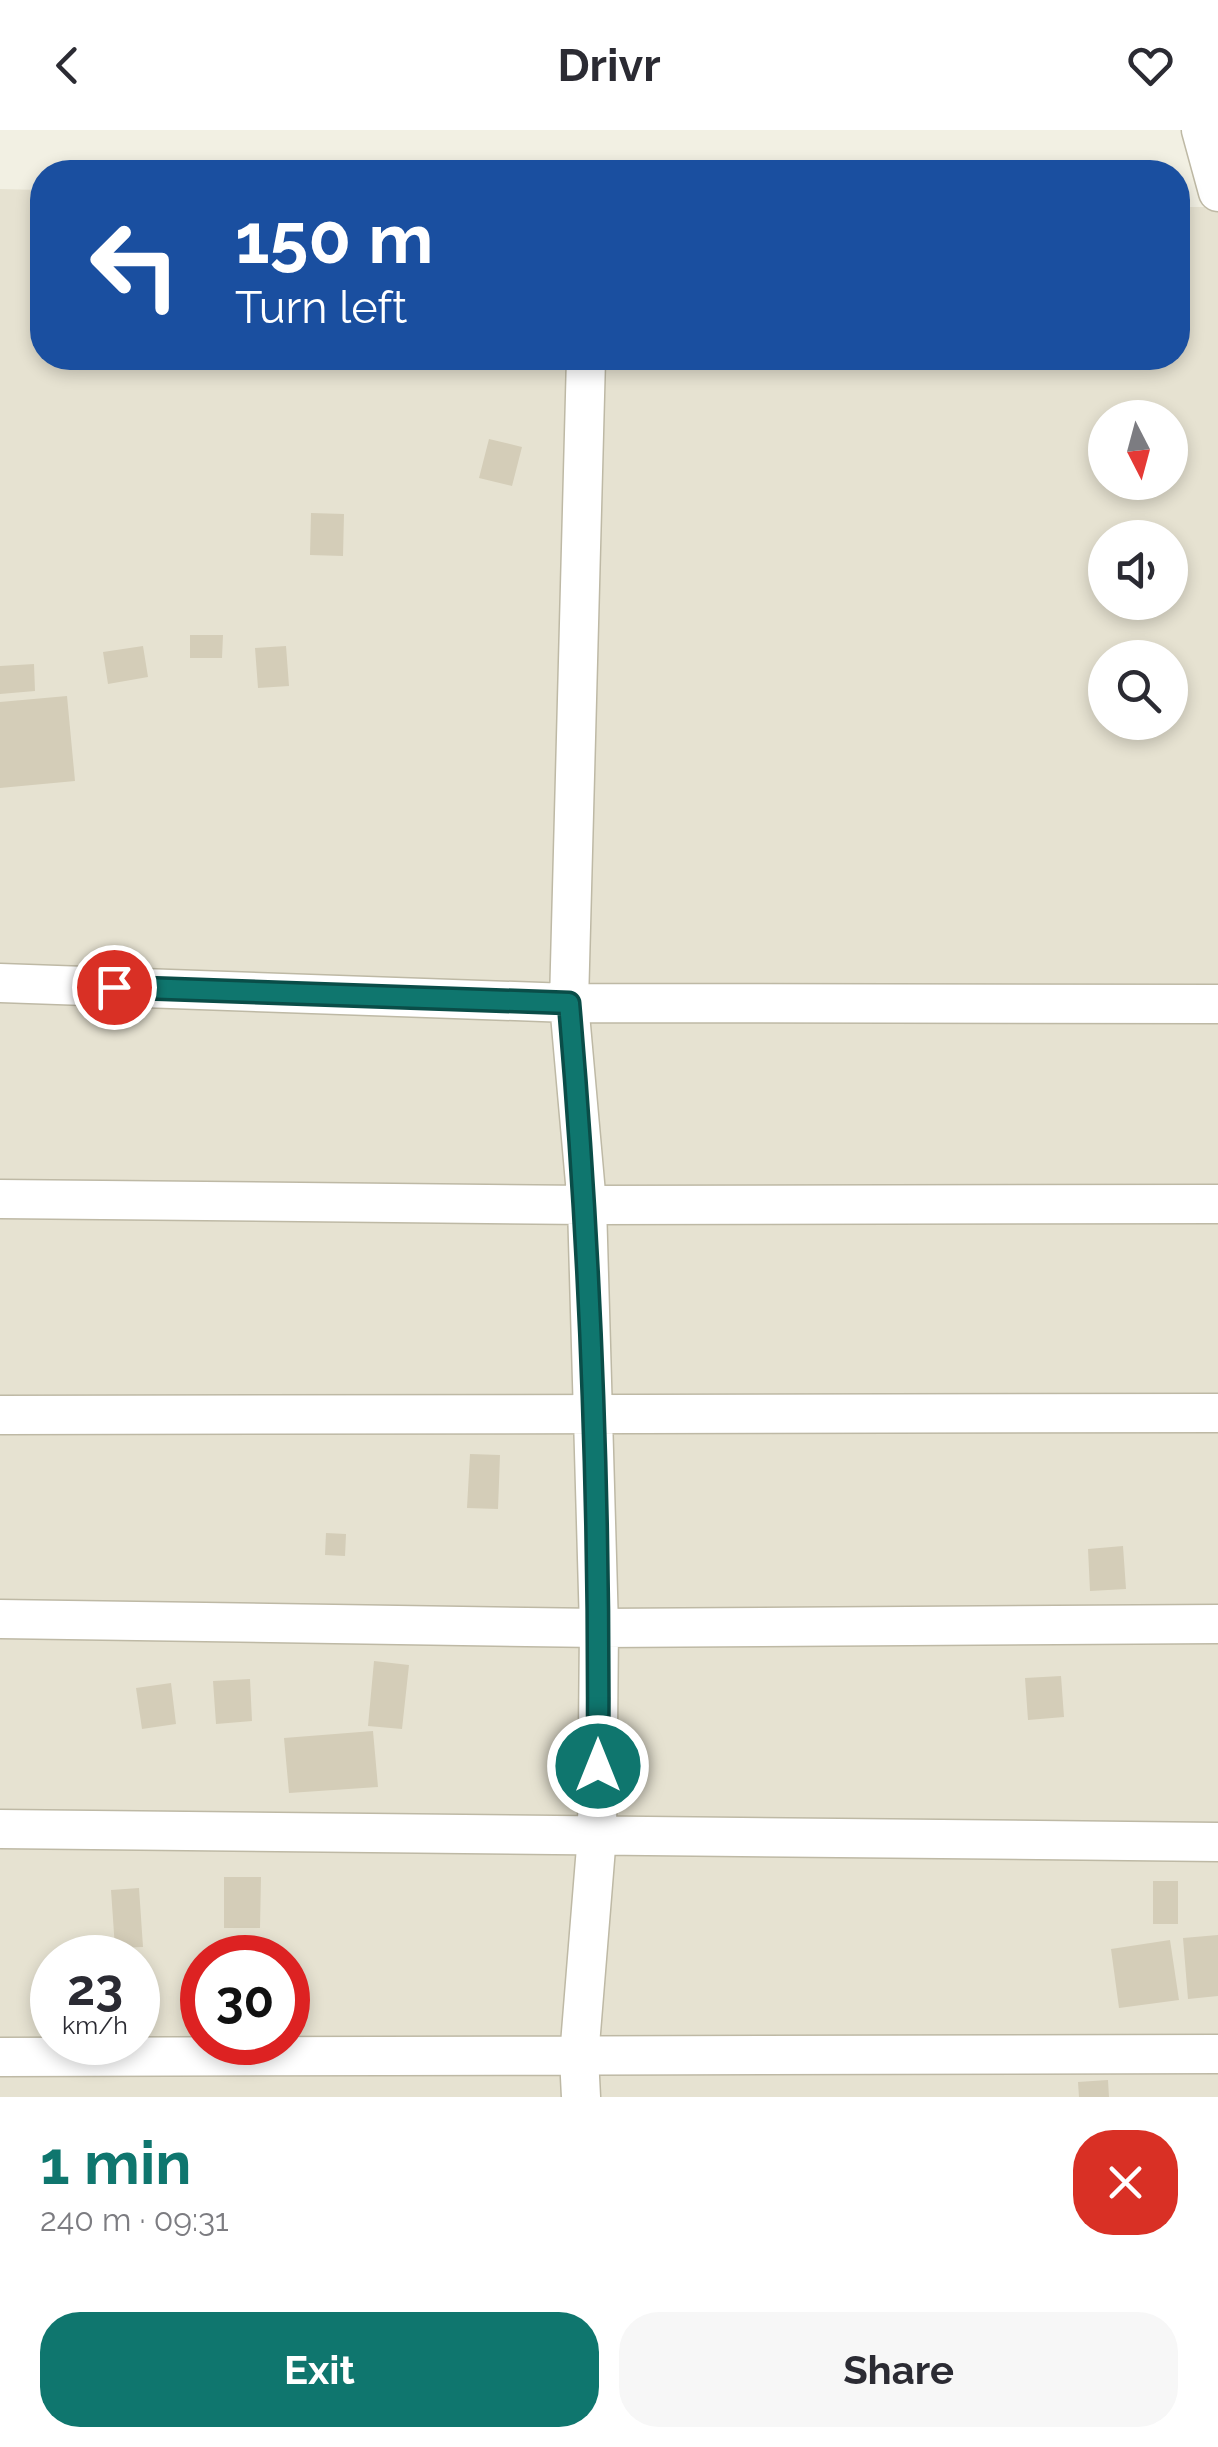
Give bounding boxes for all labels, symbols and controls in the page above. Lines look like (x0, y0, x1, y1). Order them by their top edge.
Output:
icon: back (40, 38, 95, 93)
icon: heart (1123, 38, 1178, 93)
text: Drivr (557, 39, 661, 92)
text: 150 m (235, 197, 433, 279)
icon: left (70, 200, 200, 330)
text: Turn left (235, 281, 407, 334)
north arrow (1088, 400, 1188, 500)
map controls (1088, 400, 1188, 740)
button: sound (1088, 520, 1188, 620)
button: search (1088, 640, 1188, 740)
pin (72, 945, 157, 1030)
icon: arrive (87, 960, 142, 1015)
position arrow (546, 1714, 650, 1818)
speed limit sign: 30 (180, 1935, 310, 2065)
text: 23 (67, 1958, 123, 2017)
text: km/h (62, 2010, 128, 2040)
text: 1 min (40, 2128, 191, 2198)
button: close (1073, 2130, 1178, 2235)
text: 240 m · 09:31 (40, 2201, 229, 2238)
button: Exit (40, 2312, 599, 2427)
button: Share (619, 2312, 1178, 2427)

